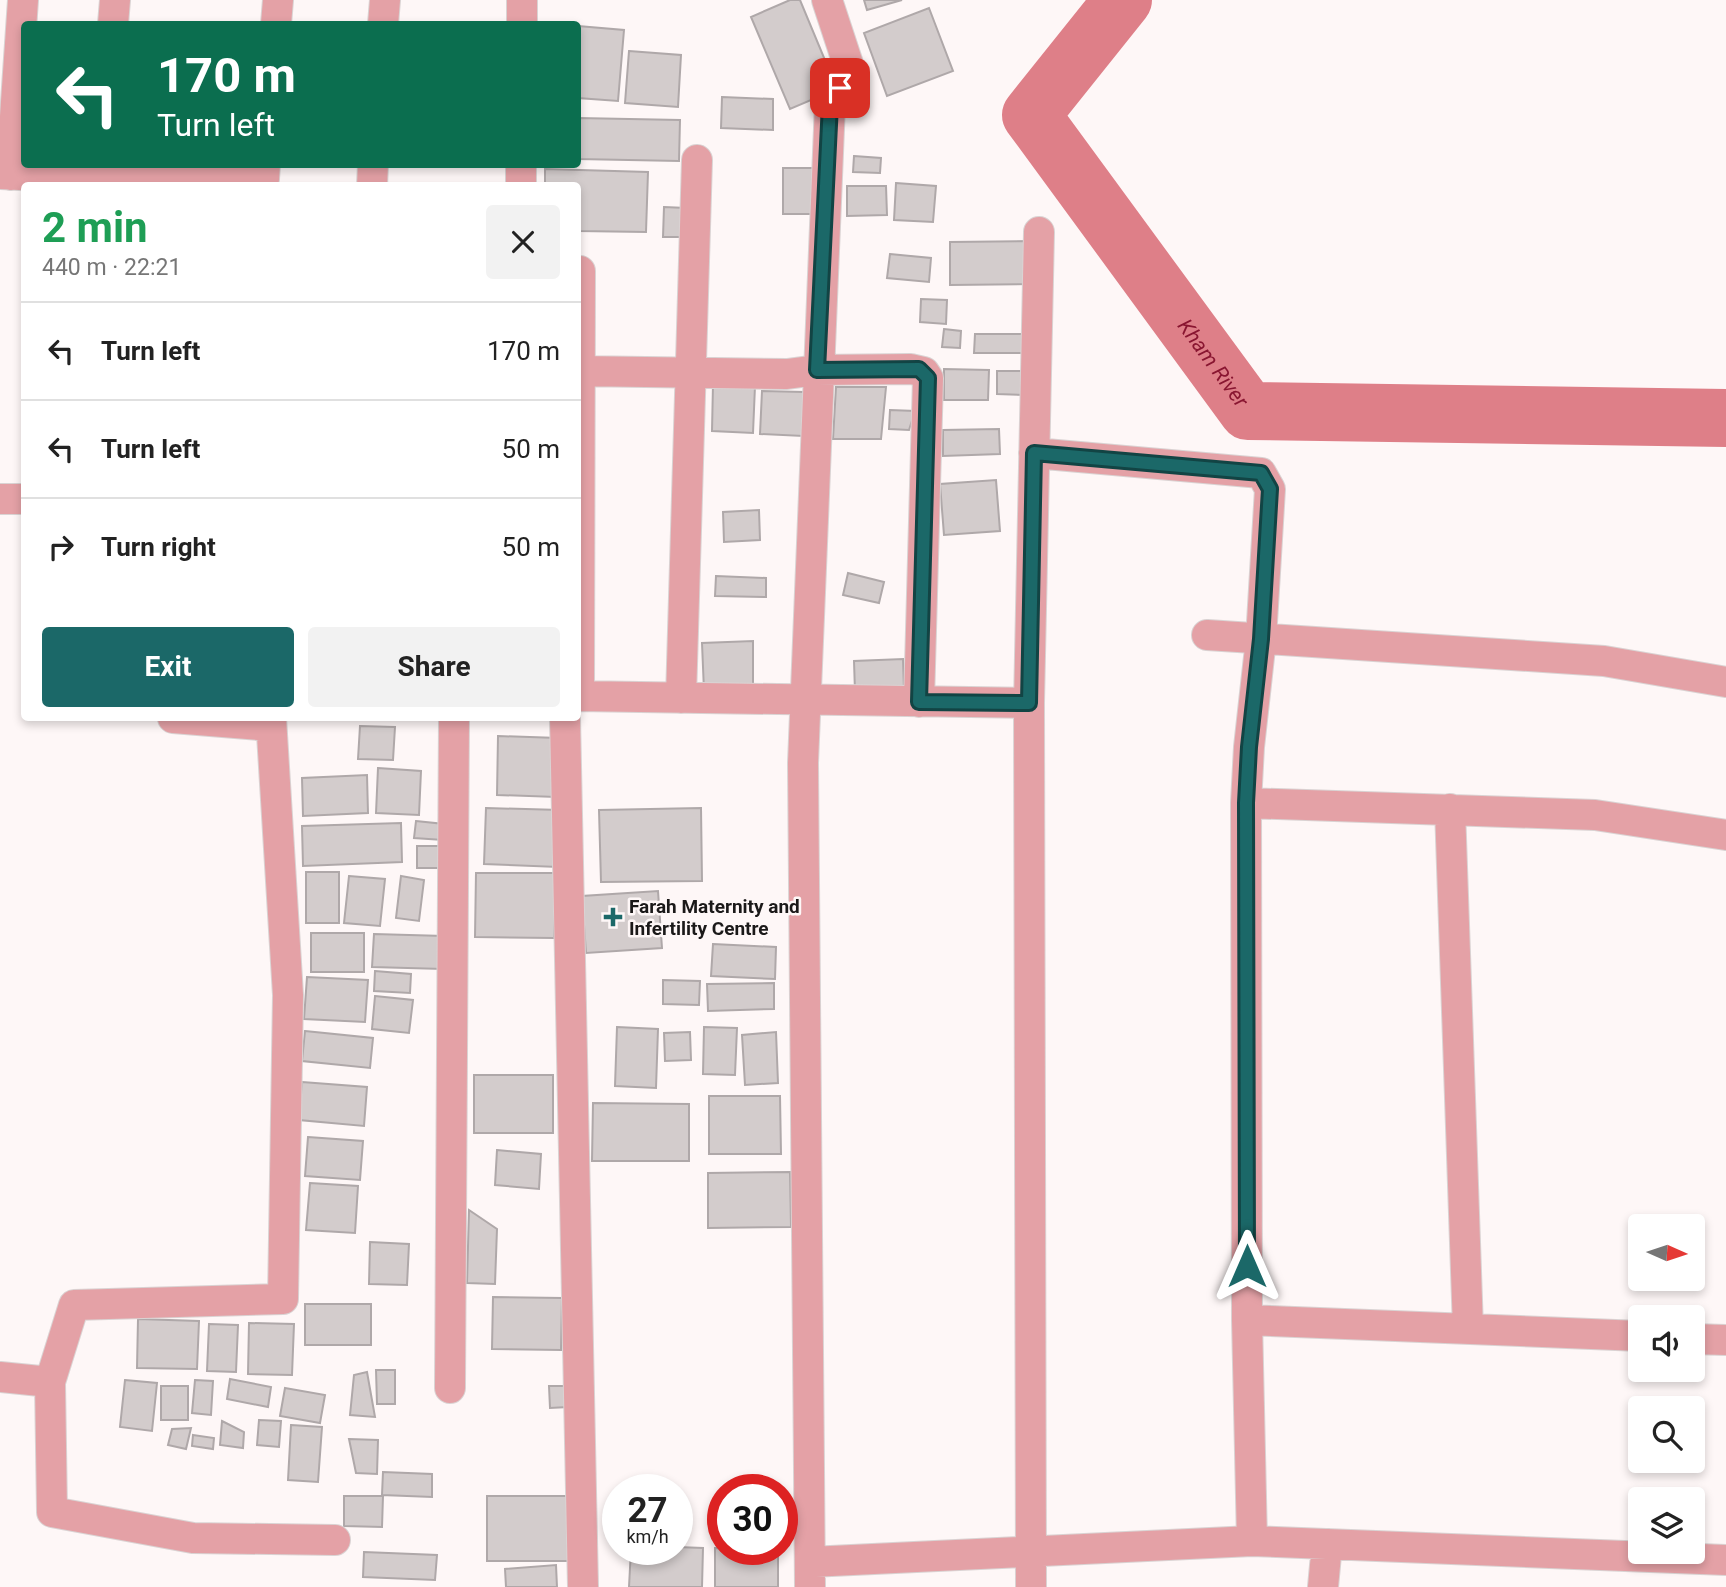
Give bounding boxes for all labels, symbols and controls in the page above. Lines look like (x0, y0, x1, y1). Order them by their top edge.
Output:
text: 170 m (157, 47, 296, 104)
icon: left (42, 49, 133, 140)
pin (810, 58, 870, 118)
icon: arrive (821, 69, 859, 107)
text: Turn left (157, 106, 275, 144)
text: 2 min (42, 203, 148, 252)
button: close (486, 205, 560, 279)
text: 440 m · 22:21 (42, 254, 181, 281)
water label: Kham River (1173, 315, 1254, 413)
icon: left (42, 332, 80, 370)
text: Turn left (101, 336, 200, 366)
text: 170 m (487, 336, 560, 366)
icon: left (42, 430, 80, 468)
text: Turn left (101, 434, 200, 464)
text: 50 m (502, 434, 560, 464)
icon: right (42, 528, 80, 566)
text: Turn right (101, 532, 216, 562)
text: 50 m (502, 532, 560, 562)
button: Exit (42, 627, 294, 707)
button: Share (308, 627, 560, 707)
place label: Farah Maternity and Infertility Centre (629, 895, 800, 940)
marker: Farah Maternity and Infertility Centre (603, 907, 623, 927)
north arrow (1628, 1214, 1704, 1292)
map controls (1628, 1214, 1705, 1564)
position arrow (1210, 1229, 1284, 1303)
button: sound (1628, 1305, 1705, 1382)
button: search (1628, 1396, 1705, 1473)
speed limit sign: 30 (707, 1474, 798, 1565)
button: layers (1628, 1487, 1705, 1564)
text: 27 (627, 1490, 668, 1531)
text: km/h (626, 1526, 669, 1547)

